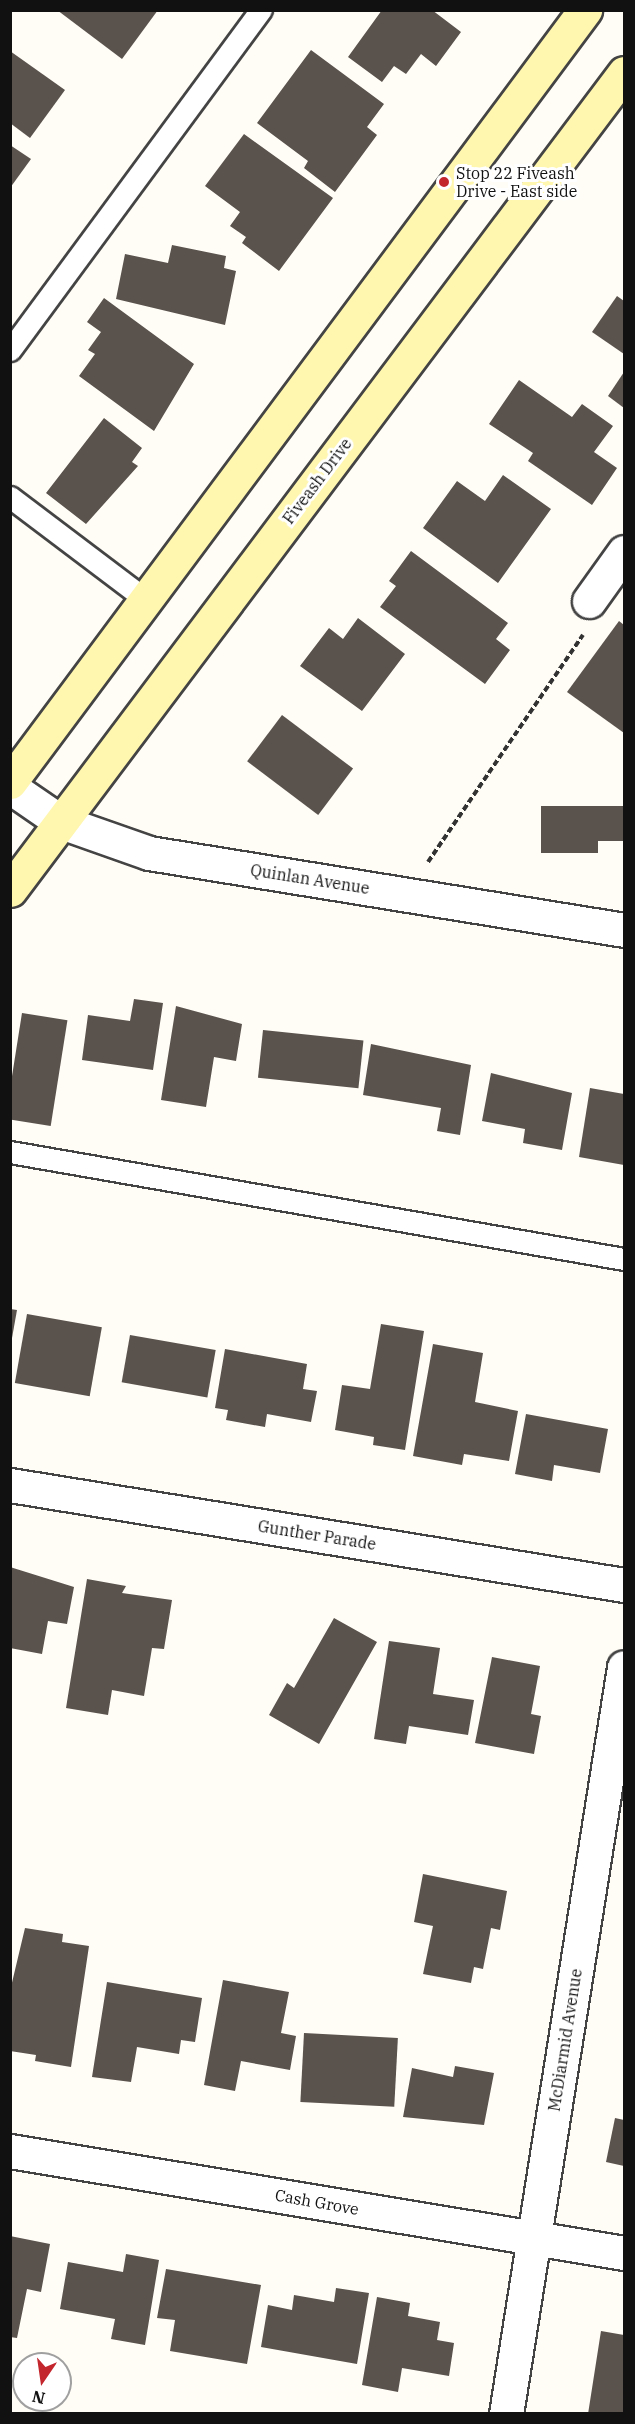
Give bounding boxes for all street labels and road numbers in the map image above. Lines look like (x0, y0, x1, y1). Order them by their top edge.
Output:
street label: Fiveash Drive (279, 434, 355, 528)
street label: Quinlan Avenue (249, 860, 371, 898)
street label: Gunther Parade (257, 1516, 377, 1554)
street label: McDiarmid Avenue (544, 1967, 586, 2113)
street label: Cash Grove (274, 2185, 360, 2219)

